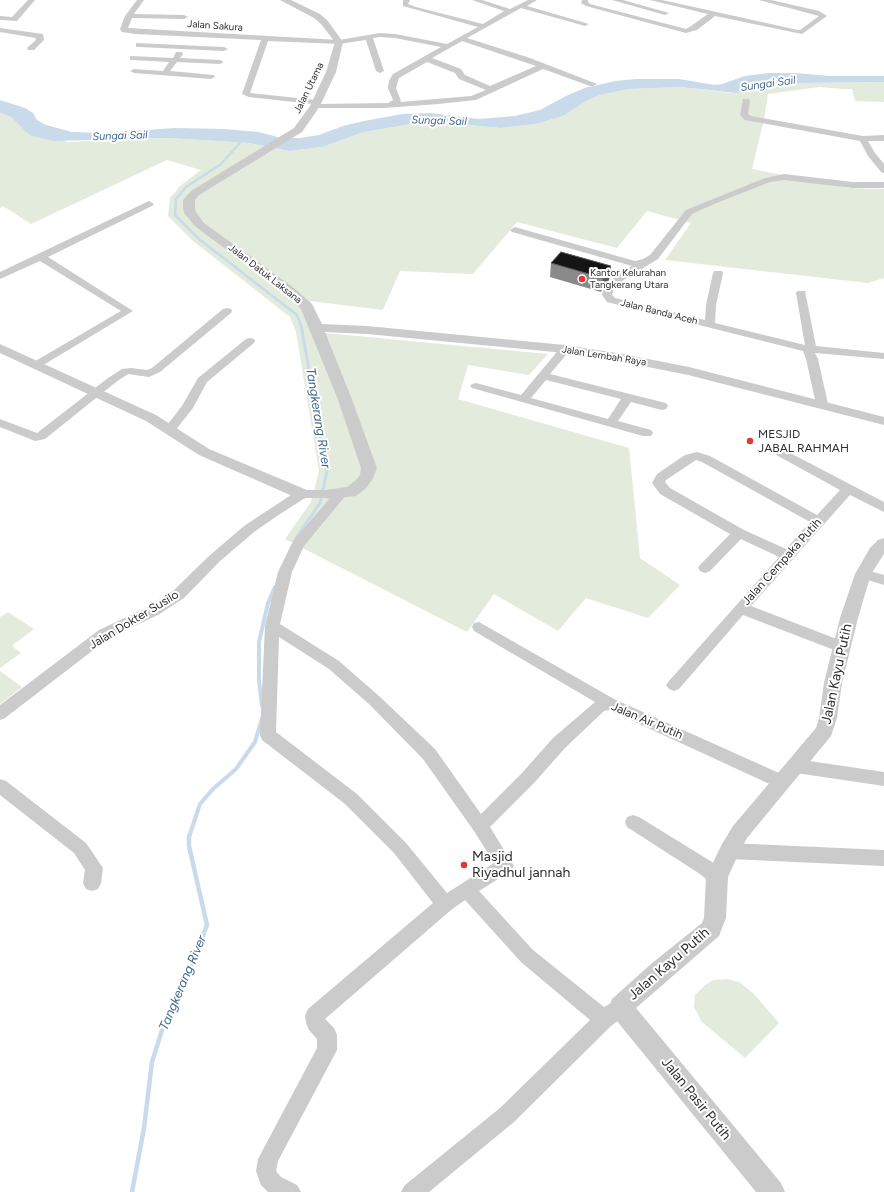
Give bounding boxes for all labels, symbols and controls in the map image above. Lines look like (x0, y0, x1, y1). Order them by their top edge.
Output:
street label: Jalan Sakura (187, 18, 243, 34)
street label: Jalan Utama (292, 61, 326, 115)
water label: Sungai Sail (740, 74, 796, 94)
water label: Sungai Sail (411, 113, 467, 129)
water label: Sungai Sail (92, 128, 148, 144)
street label: Jalan Datuk Laksana (226, 242, 304, 306)
place label: Kantor Kelurahan Tangkerang Utara (590, 267, 668, 290)
marker: Kantor Kelurahan Tangkerang Utara (577, 274, 587, 284)
street label: Jalan Banda Aceh (619, 297, 699, 327)
street label: Jalan Lembah Raya (561, 343, 647, 369)
water label: Tangkerang River (302, 367, 334, 469)
place label: MESJID JABAL RAHMAH (758, 427, 849, 455)
marker: MESJID JABAL RAHMAH (745, 436, 755, 446)
street label: Jalan Cempaka Putih (739, 516, 825, 608)
street label: Jalan Dokter Susilo (87, 588, 181, 652)
street label: Jalan Kayu Putih (818, 622, 856, 726)
street label: Jalan Air Putih (609, 699, 685, 743)
place label: Masjid Riyadhul jannah (472, 849, 570, 882)
marker: Masjid Riyadhul jannah (459, 860, 469, 870)
street label: Jalan Kayu Putih (625, 924, 713, 1004)
water label: Tangkerang River (156, 933, 210, 1033)
street label: Jalan Pasir Putih (658, 1054, 734, 1144)

